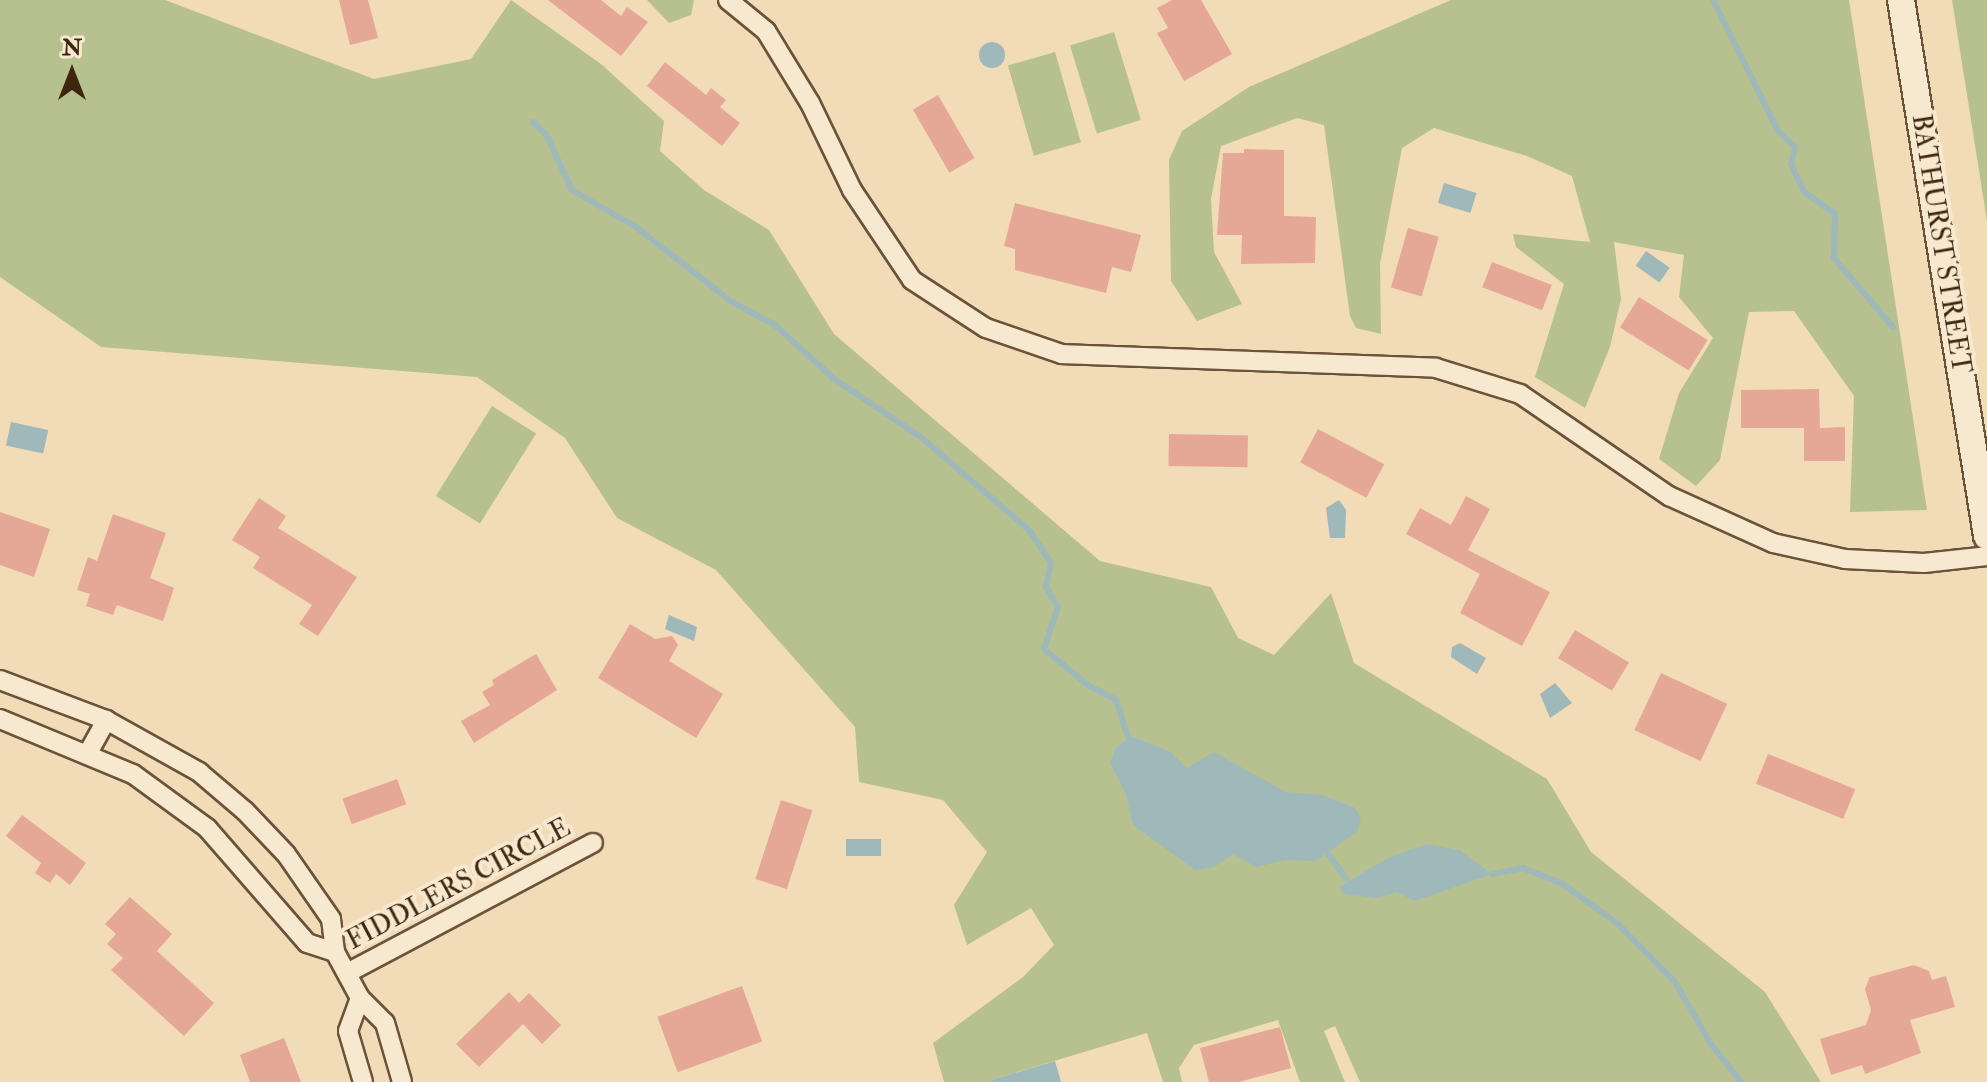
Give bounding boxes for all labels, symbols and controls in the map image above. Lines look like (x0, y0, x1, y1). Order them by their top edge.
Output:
north arrow (32, 32, 112, 112)
text: N (62, 34, 82, 62)
street label: BATHURST STREET (1904, 112, 1976, 376)
street label: FIDDLERS CIRCLE (342, 813, 576, 957)

